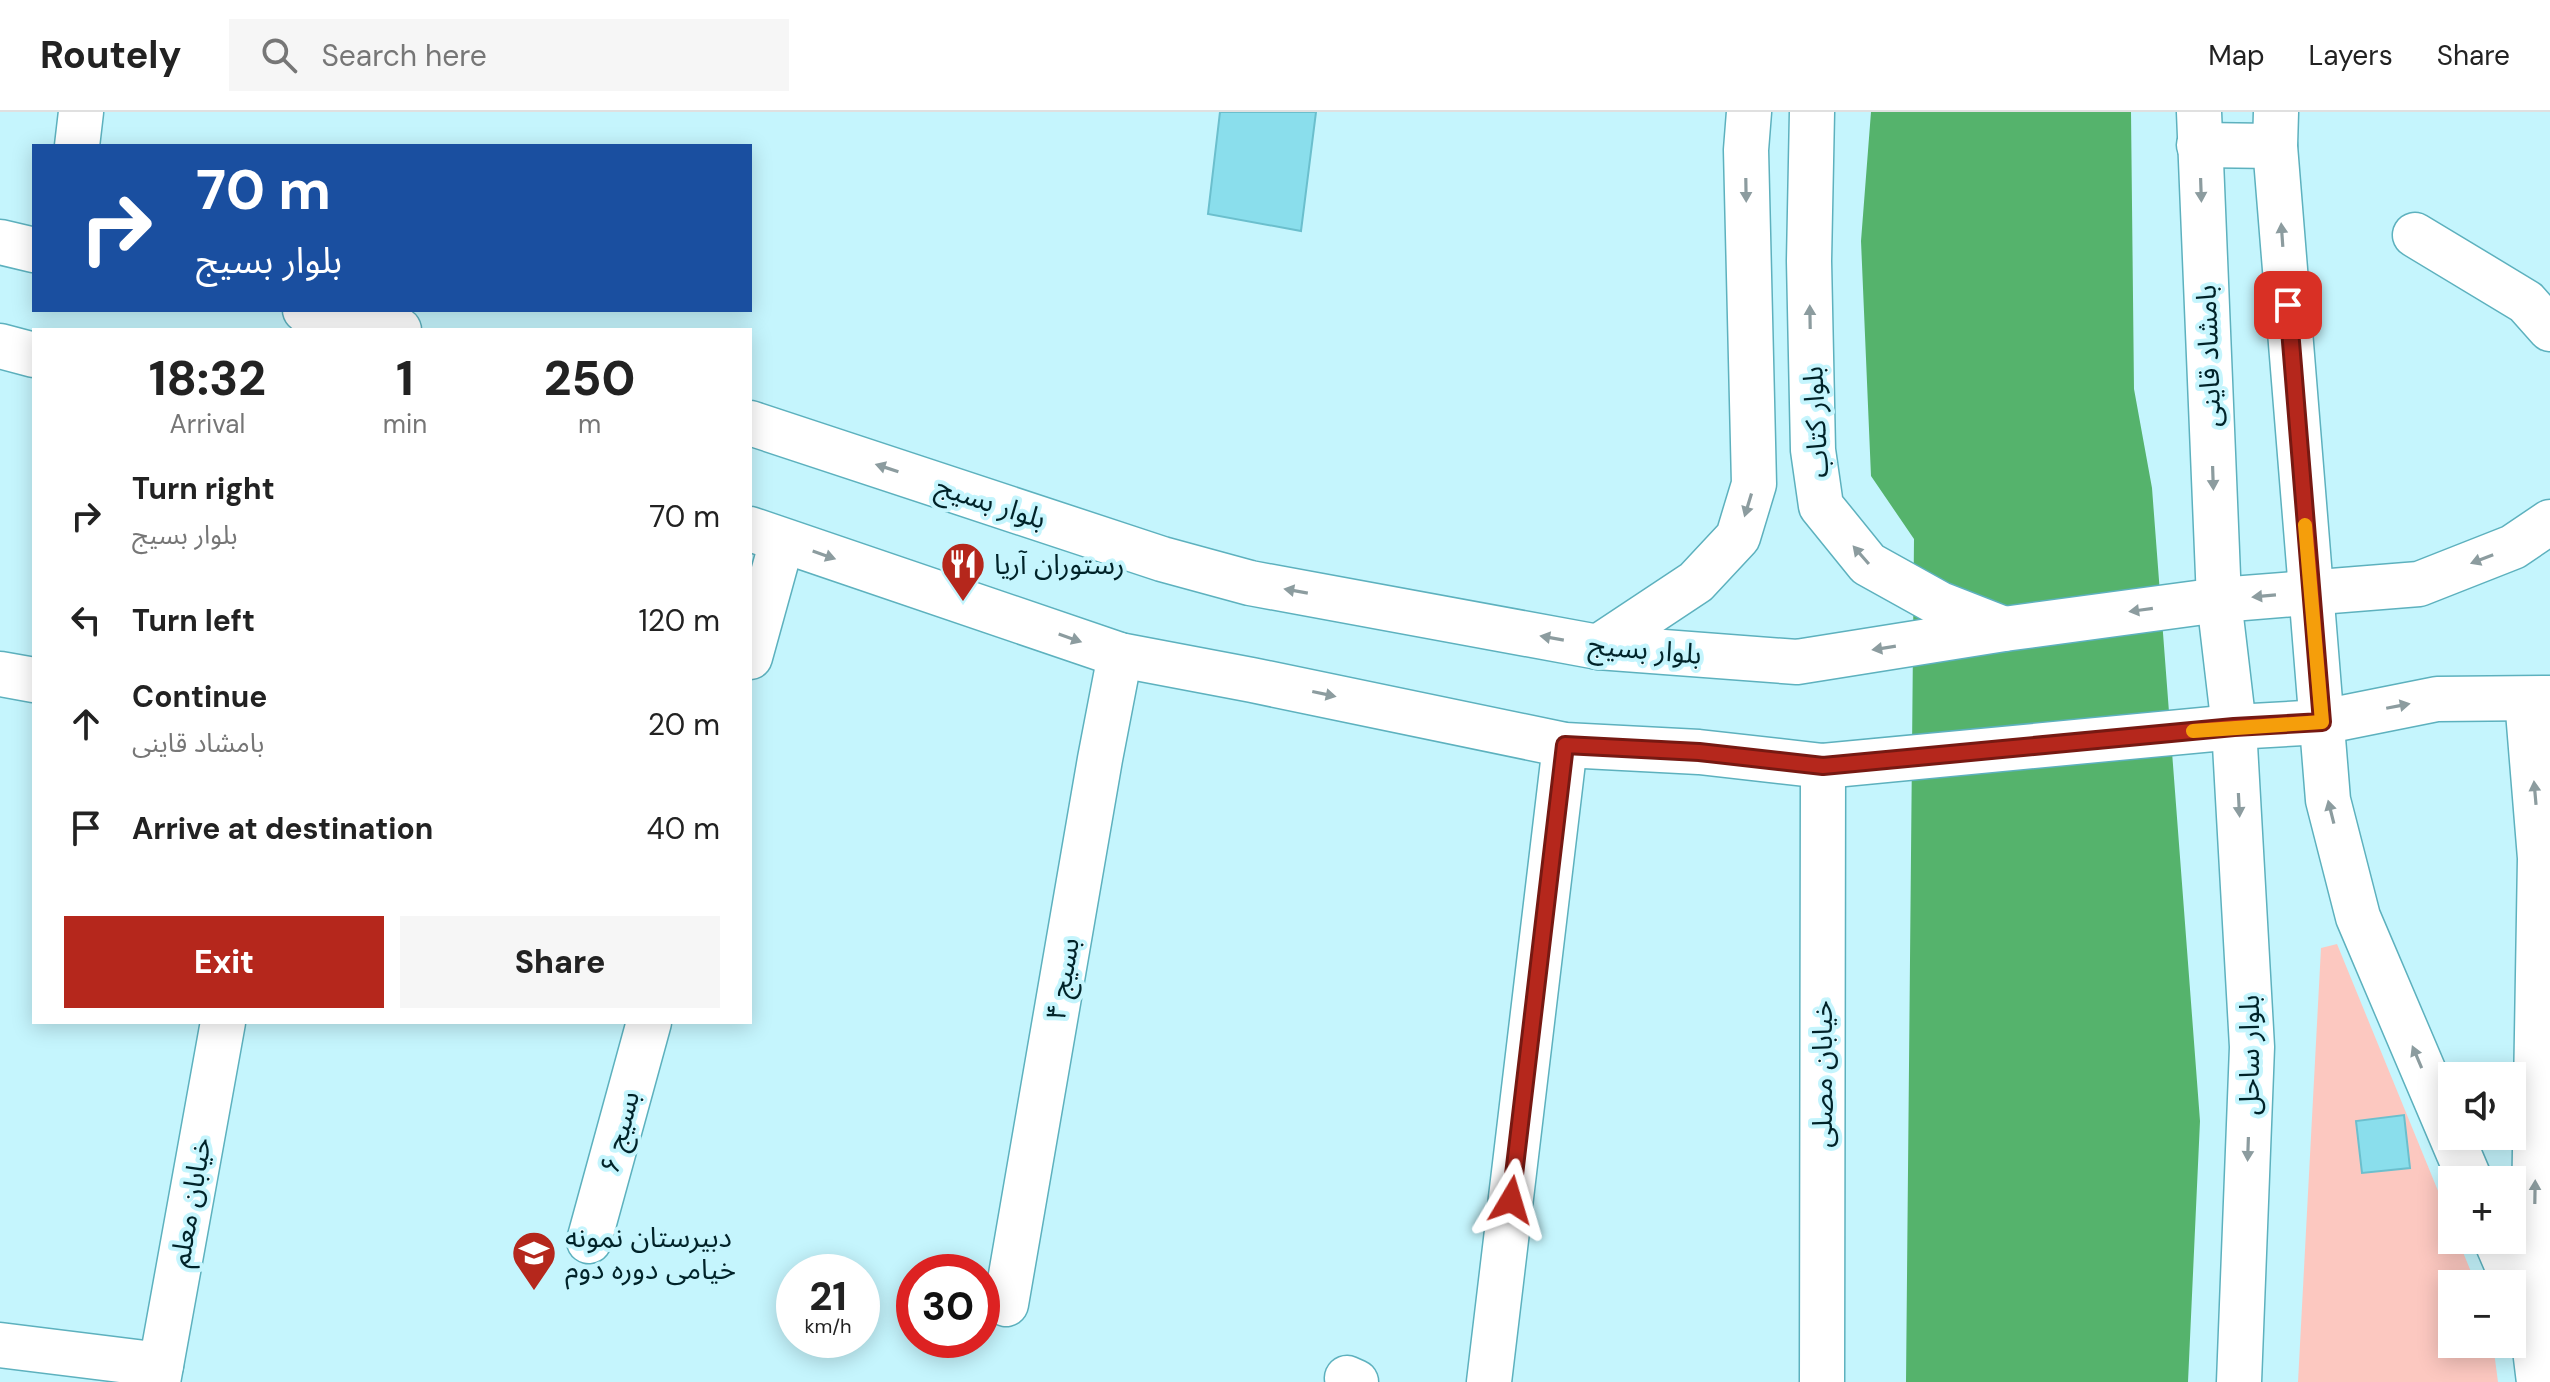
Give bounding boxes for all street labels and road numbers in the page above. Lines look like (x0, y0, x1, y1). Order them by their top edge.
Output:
street label: بامشاد قاینی (2188, 284, 2229, 428)
street label: بلوار کتاب (1794, 365, 1837, 479)
street label: بلوار بسیج (931, 467, 1051, 540)
street label: بلوار بسیج (1587, 626, 1703, 675)
street label: بسیج ۴ (1037, 935, 1090, 1024)
street label: بلوار ساحل (2231, 995, 2268, 1115)
street label: خیابان مصلی (1804, 1000, 1841, 1148)
street label: بسیج ۶ (591, 1087, 650, 1178)
street label: خیابان معلم (161, 1134, 223, 1270)

